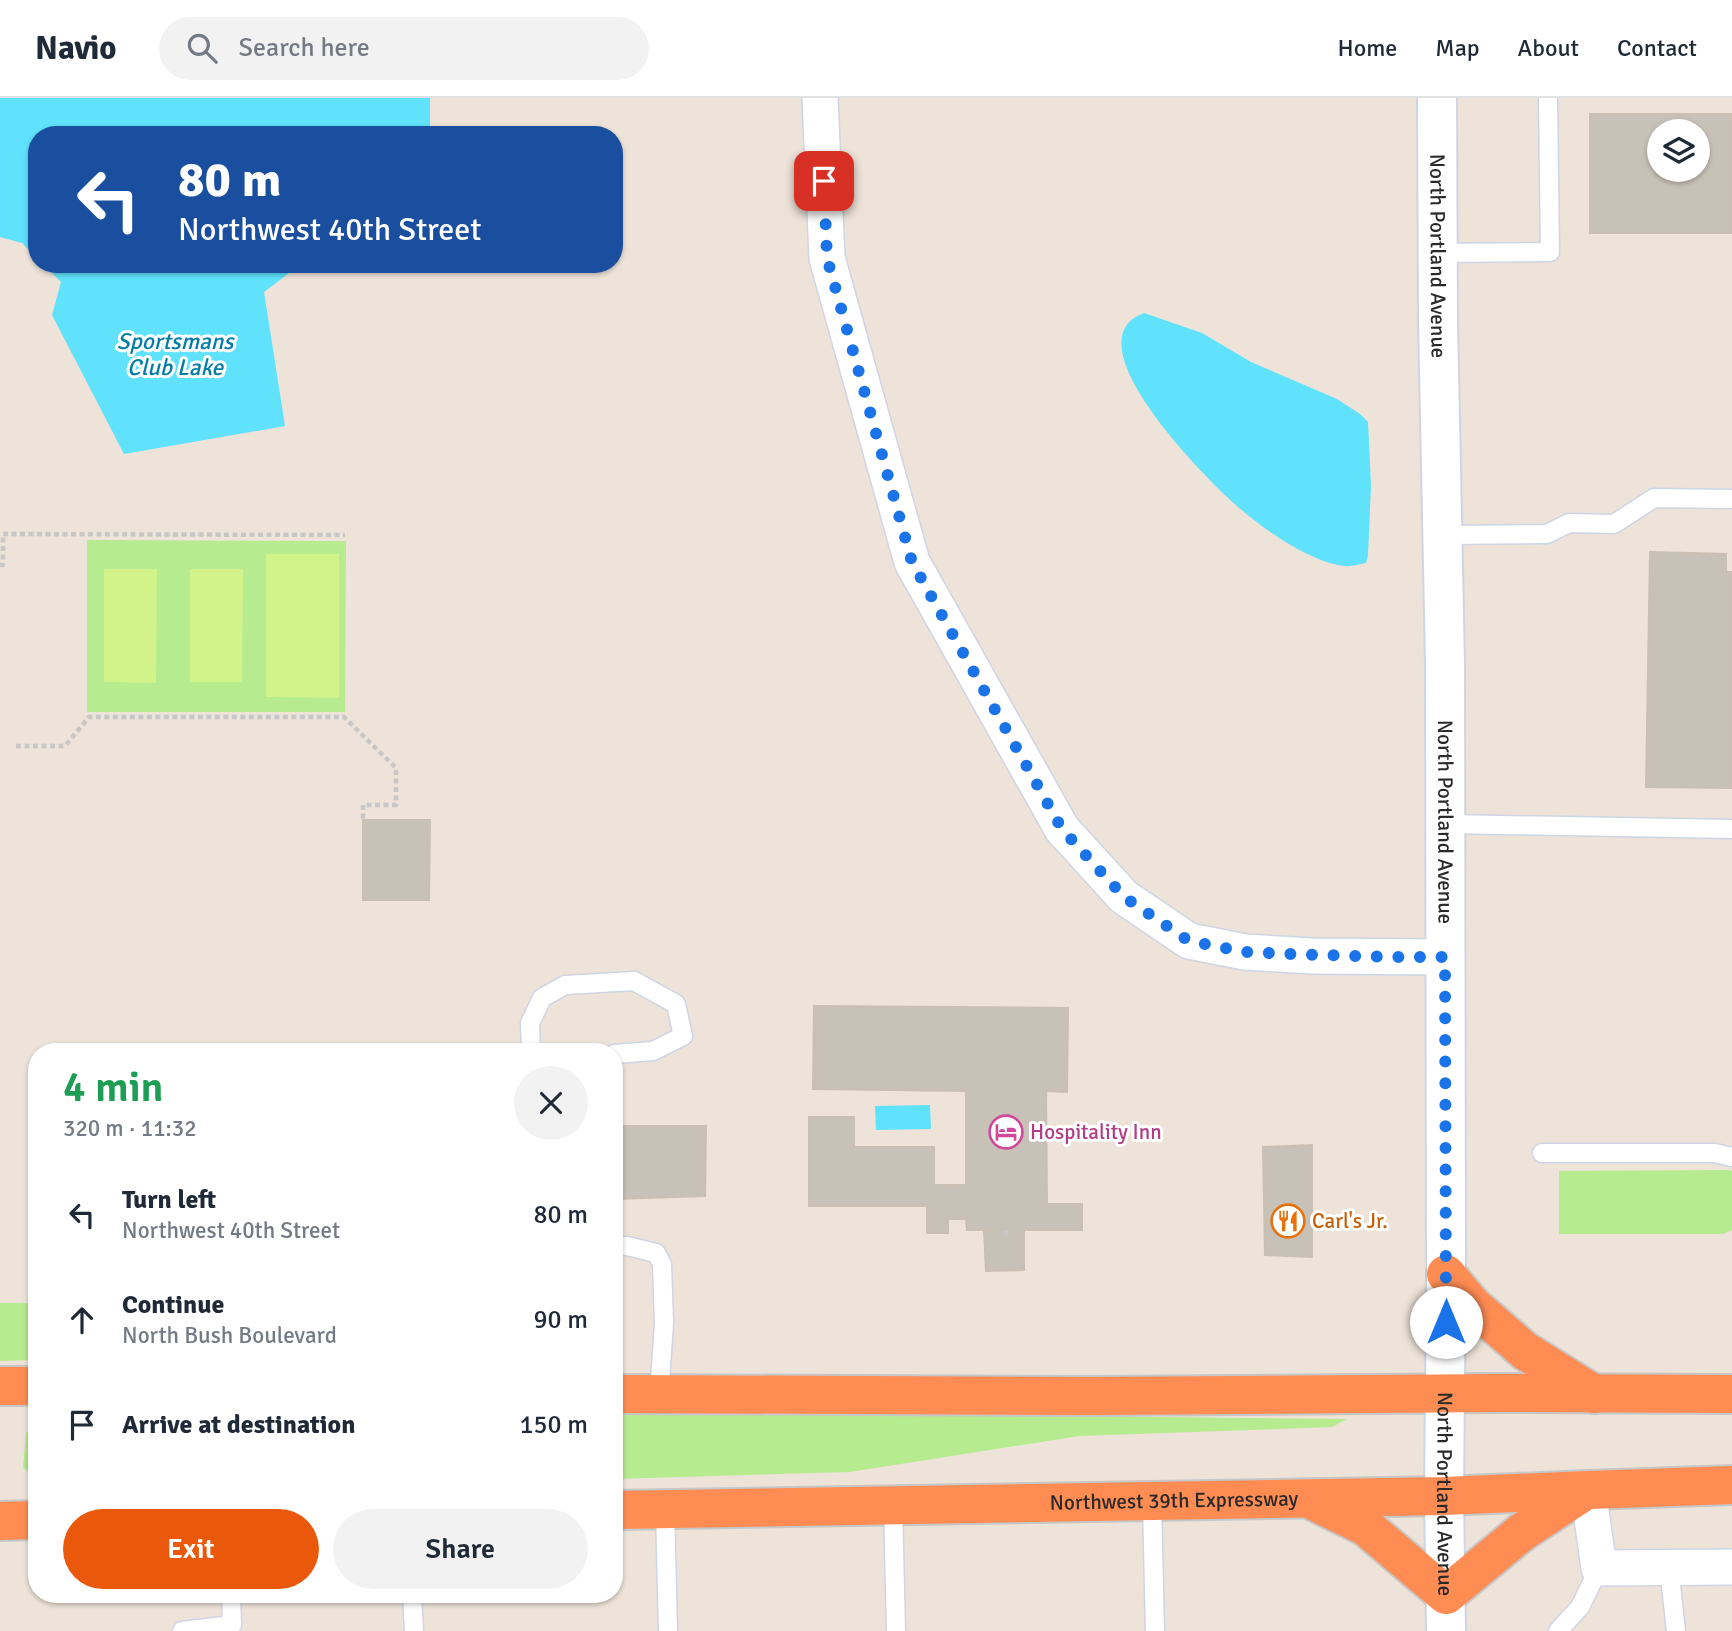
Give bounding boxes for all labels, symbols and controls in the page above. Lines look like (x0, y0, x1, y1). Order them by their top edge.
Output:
search box (159, 17, 649, 80)
text: Navio (35, 28, 117, 69)
icon: search (183, 29, 221, 67)
text: Search here (239, 32, 370, 64)
text: Home (1337, 33, 1397, 63)
text: Map (1435, 33, 1480, 63)
text: About (1518, 33, 1579, 63)
text: Contact (1617, 33, 1697, 63)
map controls (1647, 119, 1710, 182)
button: layers (1647, 119, 1710, 182)
text: 80 m (178, 150, 281, 210)
pin (794, 151, 854, 211)
icon: left (63, 154, 154, 245)
street label: North Portland Avenue (1424, 154, 1452, 358)
icon: arrive (805, 162, 843, 200)
text: Northwest 40th Street (178, 210, 482, 249)
water label: Sportsmans Club Lake (117, 327, 235, 382)
street label: North Portland Avenue (1432, 720, 1458, 924)
text: 4 min (63, 1062, 164, 1113)
button: close (514, 1066, 588, 1140)
hotel icon: Hospitality Inn (987, 1113, 1025, 1151)
text: 320 m · 11:32 (63, 1114, 197, 1143)
place label: Hospitality Inn (1030, 1119, 1162, 1145)
text: Turn left (122, 1184, 216, 1216)
icon: left (63, 1196, 101, 1234)
text: 80 m (533, 1199, 588, 1231)
restaurant icon: Carl's Jr. (1269, 1202, 1307, 1240)
place label: Carl's Jr. (1312, 1208, 1388, 1234)
text: Northwest 40th Street (122, 1216, 340, 1245)
position arrow (1409, 1285, 1483, 1359)
text: Continue (122, 1289, 224, 1321)
icon: ahead (63, 1301, 101, 1339)
text: 90 m (533, 1304, 588, 1336)
text: North Bush Boulevard (122, 1321, 337, 1350)
street label: North Portland Avenue (1431, 1392, 1458, 1596)
icon: arrive (63, 1406, 101, 1444)
text: Arrive at destination (122, 1409, 355, 1441)
text: 150 m (519, 1409, 588, 1441)
street label: Northwest 39th Expressway (1049, 1485, 1299, 1516)
button: Exit (63, 1509, 319, 1589)
button: Share (333, 1509, 588, 1589)

